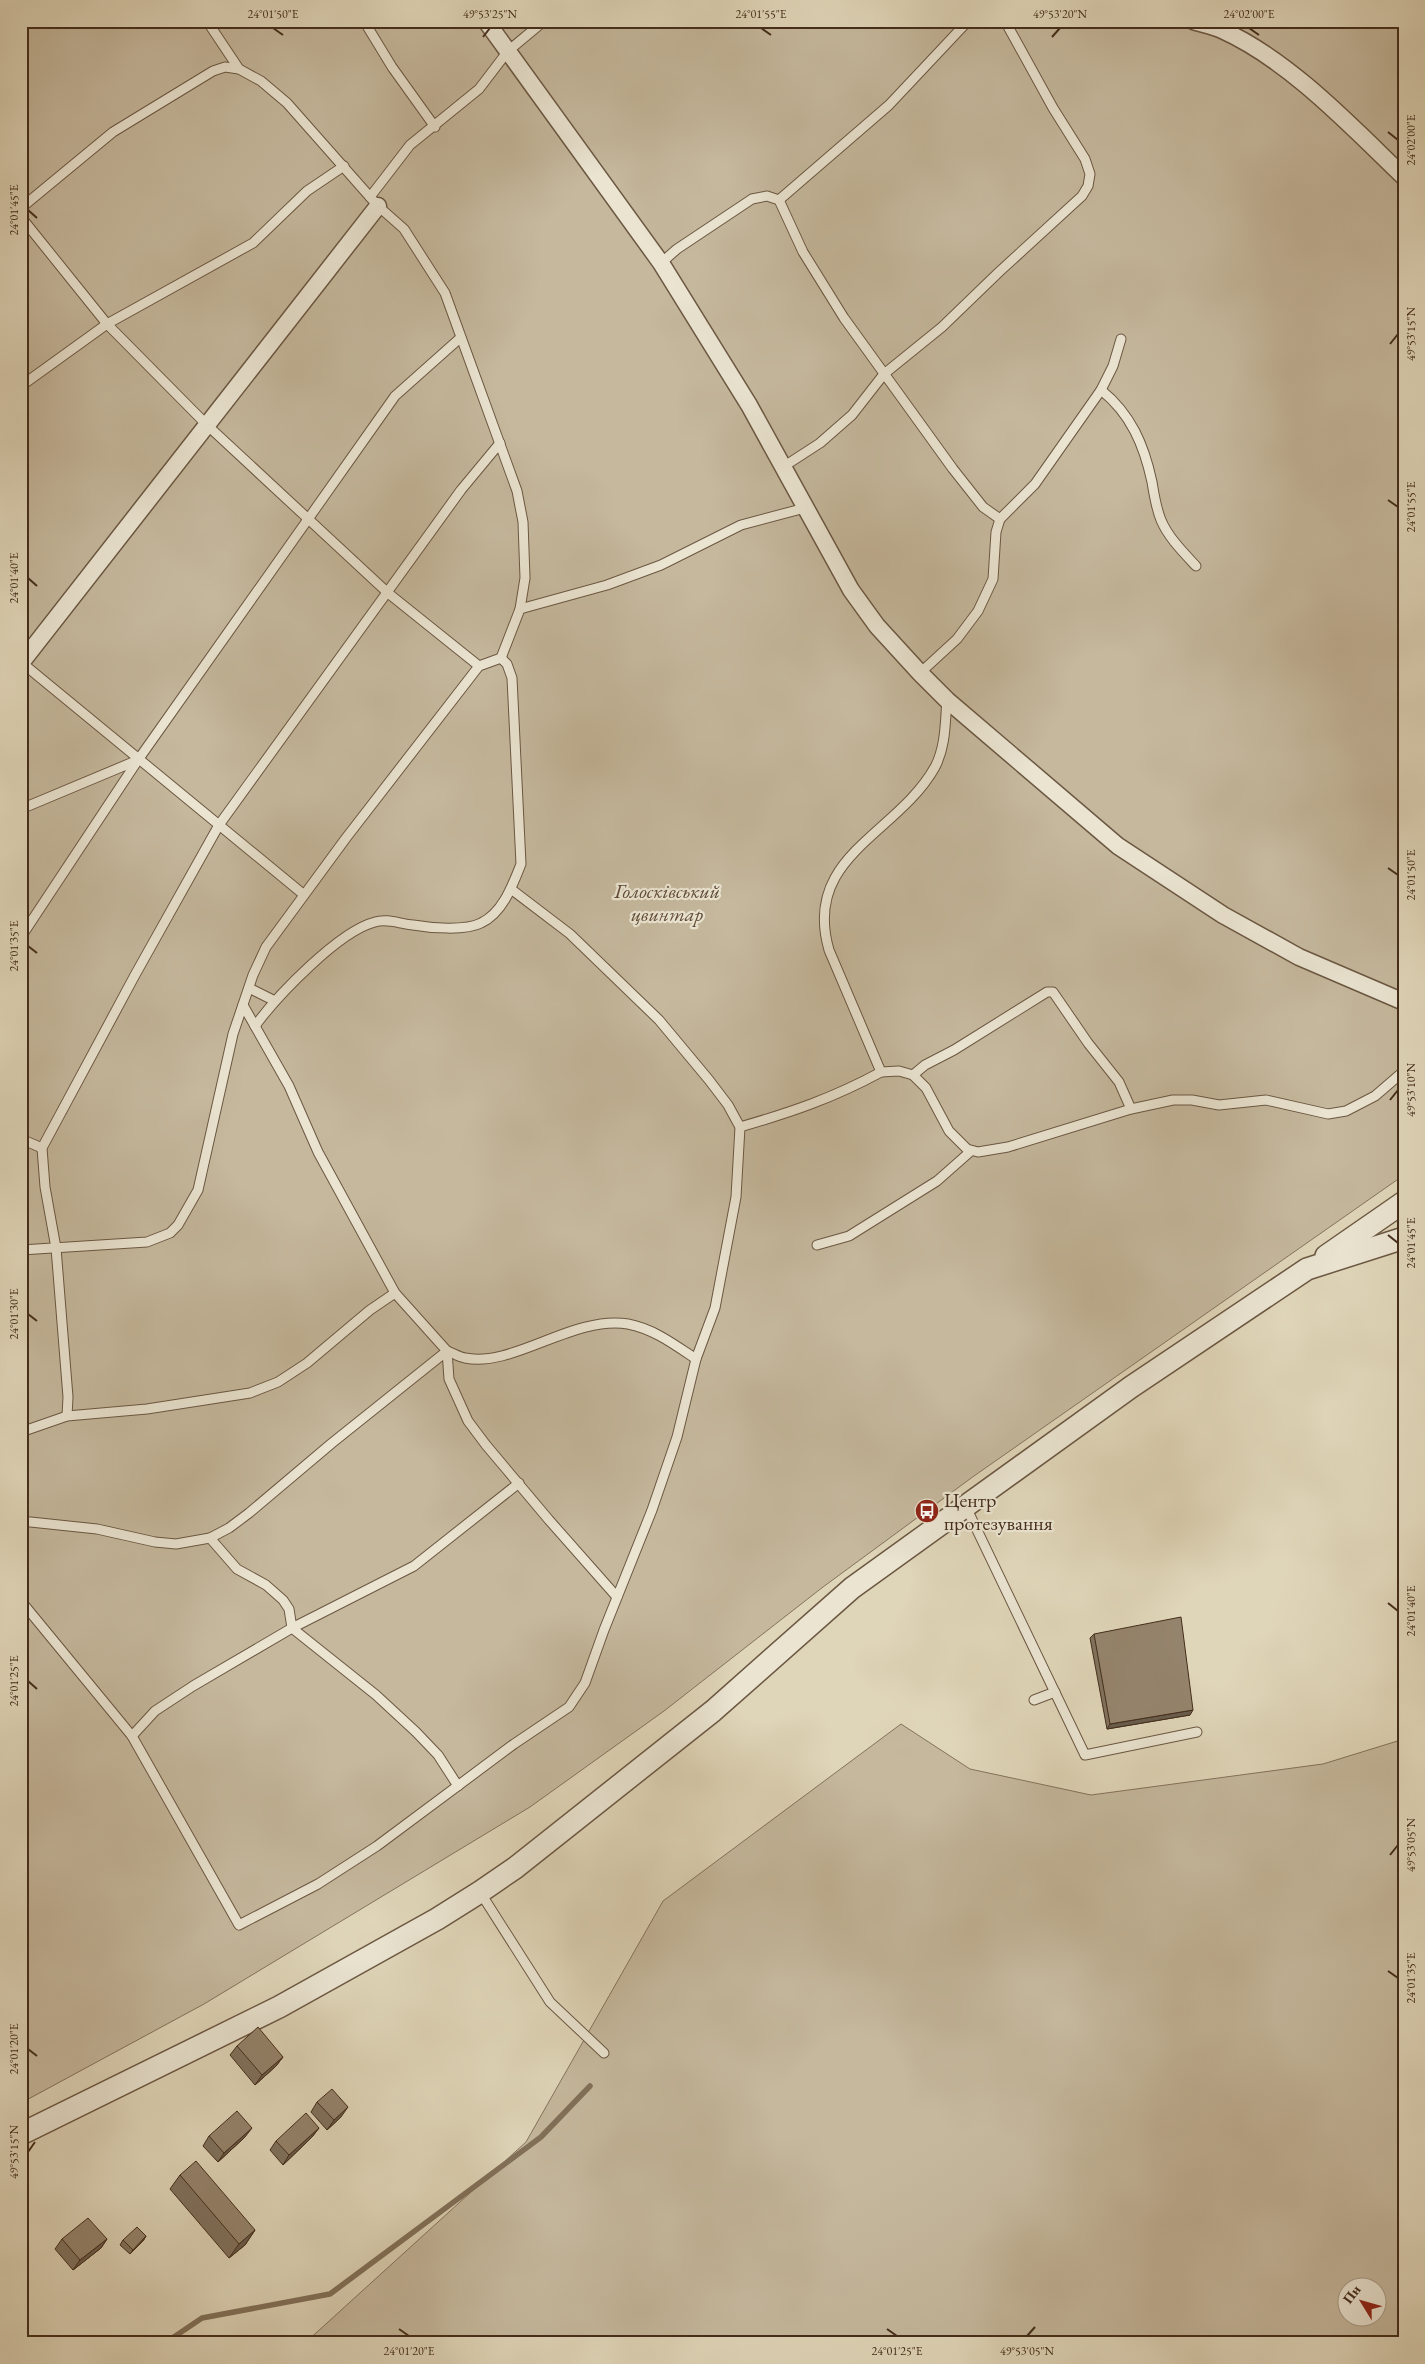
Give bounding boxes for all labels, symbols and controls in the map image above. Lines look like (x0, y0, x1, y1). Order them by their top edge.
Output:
text: 24°01'50"E (247, 6, 299, 22)
text: 49°53'25"N (463, 6, 517, 22)
text: 24°01'55"E (735, 6, 787, 22)
text: 49°53'20"N (1033, 6, 1087, 22)
text: 24°02'00"E (1223, 6, 1275, 22)
text: 24°02'00"E (1403, 114, 1419, 166)
text: 24°01'45"E (6, 184, 22, 236)
text: 49°53'15"N (1403, 307, 1419, 361)
text: 24°01'55"E (1403, 481, 1419, 533)
text: 24°01'40"E (6, 552, 22, 604)
text: 24°01'50"E (1403, 849, 1419, 901)
park label: Голосківський цвинтар (613, 878, 720, 927)
text: 24°01'35"E (6, 920, 22, 972)
text: 49°53'10"N (1403, 1063, 1419, 1117)
text: 24°01'45"E (1403, 1217, 1419, 1269)
text: 24°01'30"E (6, 1288, 22, 1340)
place label: Центр протезування (944, 1487, 1053, 1536)
bus stop icon: Центр протезування (914, 1498, 940, 1524)
text: 24°01'40"E (1403, 1585, 1419, 1637)
text: 24°01'25"E (6, 1655, 22, 1707)
text: 49°53'05"N (1403, 1818, 1419, 1872)
text: 24°01'35"E (1403, 1952, 1419, 2004)
text: 24°01'20"E (6, 2023, 22, 2075)
text: 49°53'15"N (6, 2125, 22, 2179)
north arrow (1338, 2276, 1388, 2326)
text: Пн (1339, 2281, 1365, 2307)
text: 24°01'20"E (383, 2343, 435, 2359)
text: 24°01'25"E (871, 2343, 923, 2359)
text: 49°53'05"N (1000, 2343, 1054, 2359)

